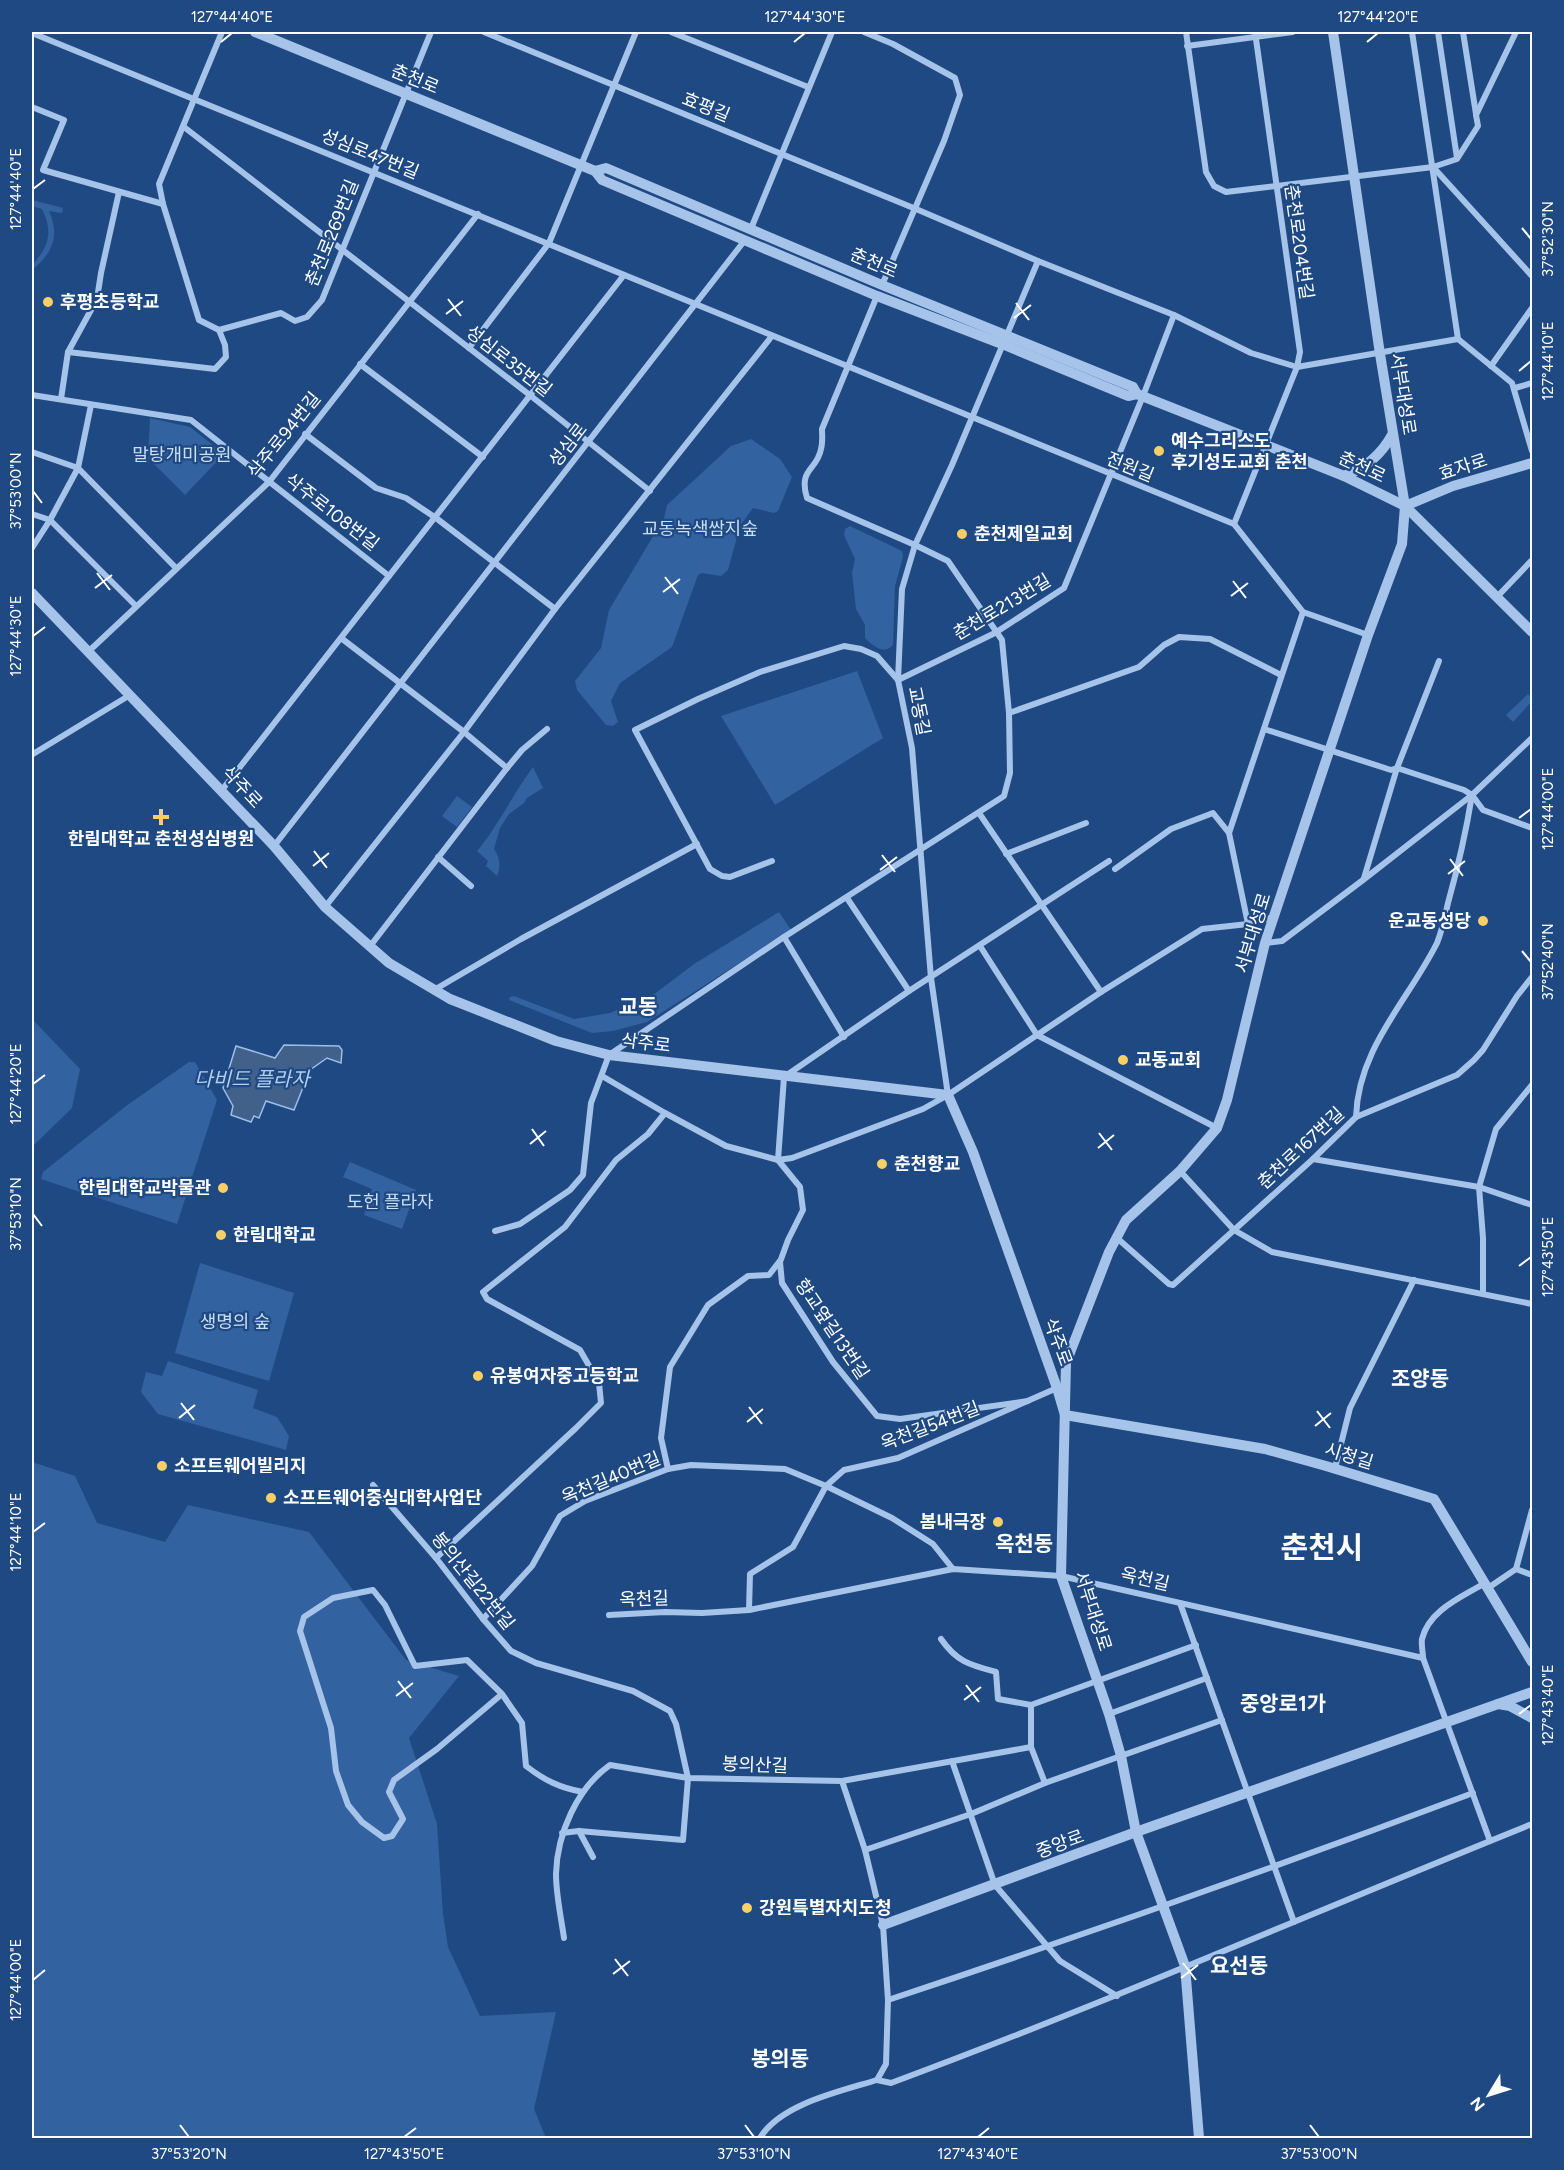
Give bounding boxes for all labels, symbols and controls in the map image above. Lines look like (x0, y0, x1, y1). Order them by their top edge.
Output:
text: 127°44'40"E (191, 8, 273, 26)
text: 127°44'30"E (764, 8, 846, 26)
text: 127°44'20"E (1337, 8, 1419, 26)
street label: 춘천로 (388, 59, 442, 99)
street label: 효평길 (679, 87, 733, 127)
street label: 성심로47번길 (318, 124, 422, 184)
text: 127°44'40"E (7, 148, 25, 230)
street label: 춘천로269번길 (301, 176, 363, 290)
street label: 춘천로204번길 (1280, 183, 1318, 301)
text: 37°52'30"N (1539, 201, 1557, 277)
street label: 춘천로 (847, 243, 901, 283)
place label: 후평초등학교 (60, 291, 159, 313)
marker: 후평초등학교 (41, 295, 55, 309)
street label: 성심로35번길 (462, 321, 556, 401)
text: 127°44'10"E (1539, 321, 1557, 401)
street label: 서부대성로 (1386, 351, 1420, 437)
street label: 삭주로94번길 (243, 388, 325, 482)
street label: 성심로 (544, 419, 592, 471)
place label: 예수그리스도 후기성도교회 춘천 (1171, 430, 1308, 473)
park label: 말탕개미공원 (132, 444, 232, 466)
marker: 예수그리스도 후기성도교회 춘천 (1152, 444, 1166, 458)
street label: 전원길 (1103, 447, 1157, 487)
street label: 춘천로 (1335, 447, 1389, 487)
street label: 효자로 (1436, 449, 1490, 485)
text: 37°53'00"N (7, 452, 25, 530)
street label: 삭주로108번길 (281, 469, 383, 555)
park label: 교동녹색쌈지숲 (642, 518, 758, 540)
place label: 춘천제일교회 (974, 523, 1073, 545)
marker: 춘천제일교회 (955, 527, 969, 541)
street label: 춘천로213번길 (949, 569, 1055, 645)
text: 127°44'30"E (7, 595, 25, 677)
street label: 교동길 (903, 685, 935, 737)
street label: 삭주로 (217, 761, 267, 813)
text: 127°44'00"E (1539, 768, 1557, 850)
marker: 한림대학교 춘천성심병원 (152, 808, 170, 826)
place label: 한림대학교 춘천성심병원 (68, 828, 254, 850)
street label: 서부대성로 (1230, 890, 1276, 976)
place label: 운교동성당 (1388, 910, 1471, 932)
marker: 운교동성당 (1476, 914, 1490, 928)
text: 37°52'40"N (1539, 923, 1557, 1001)
district label: 교동 (619, 994, 657, 1019)
street label: 삭주로 (620, 1029, 672, 1057)
text: 127°44'20"E (7, 1043, 25, 1125)
place label: 교동교회 (1135, 1049, 1201, 1071)
marker: 교동교회 (1116, 1053, 1130, 1067)
water label: 다비드 플라자 (194, 1067, 312, 1091)
street label: 춘천로167번길 (1253, 1102, 1349, 1194)
place label: 춘천향교 (894, 1153, 960, 1175)
marker: 춘천향교 (875, 1157, 889, 1171)
text: 37°53'10"N (7, 1177, 25, 1251)
place label: 한림대학교박물관 (79, 1177, 211, 1199)
marker: 한림대학교박물관 (216, 1181, 230, 1195)
park label: 도헌 플라자 (346, 1191, 434, 1213)
text: 127°43'50"E (1539, 1217, 1557, 1297)
place label: 한림대학교 (233, 1224, 316, 1246)
marker: 한림대학교 (214, 1228, 228, 1242)
street label: 향교옆길13번길 (790, 1275, 874, 1383)
park label: 생명의 숲 (200, 1311, 270, 1333)
street label: 삭주로 (1039, 1315, 1077, 1369)
place label: 유봉여자중고등학교 (490, 1365, 639, 1387)
district label: 조양동 (1391, 1366, 1449, 1391)
marker: 유봉여자중고등학교 (471, 1369, 485, 1383)
street label: 옥천길54번길 (877, 1397, 983, 1455)
street label: 시청길 (1322, 1438, 1376, 1474)
street label: 옥천길40번길 (558, 1447, 664, 1509)
place label: 소프트웨어빌리지 (174, 1455, 306, 1477)
marker: 소프트웨어빌리지 (155, 1459, 169, 1473)
place label: 소프트웨어중심대학사업단 (283, 1487, 482, 1509)
marker: 소프트웨어중심대학사업단 (264, 1491, 278, 1505)
text: 127°44'10"E (7, 1492, 25, 1572)
place label: 봄내극장 (920, 1511, 986, 1533)
marker: 봄내극장 (991, 1515, 1005, 1529)
street label: 봉의산길22번길 (427, 1528, 519, 1634)
district label: 춘천시 (1281, 1529, 1363, 1566)
district label: 옥천동 (995, 1531, 1053, 1556)
street label: 옥천길 (1118, 1563, 1172, 1595)
street label: 서부대성로 (1070, 1568, 1116, 1654)
street label: 옥천길 (619, 1587, 669, 1611)
text: 127°43'40"E (1539, 1664, 1557, 1746)
district label: 중앙로1가 (1240, 1691, 1326, 1716)
street label: 봉의산길 (722, 1753, 788, 1777)
street label: 중앙로 (1033, 1825, 1087, 1863)
place label: 강원특별자치도청 (759, 1897, 891, 1919)
marker: 강원특별자치도청 (740, 1901, 754, 1915)
text: 127°44'00"E (7, 1939, 25, 2021)
district label: 요선동 (1210, 1953, 1268, 1978)
district label: 봉의동 (751, 2046, 809, 2071)
north arrow (1459, 2065, 1519, 2125)
text: N (1466, 2093, 1489, 2115)
text: 37°53'20"N (151, 2145, 227, 2163)
text: 127°43'50"E (364, 2145, 444, 2163)
text: 37°53'10"N (717, 2145, 791, 2163)
text: 127°43'40"E (937, 2145, 1019, 2163)
text: 37°53'00"N (1280, 2145, 1358, 2163)

